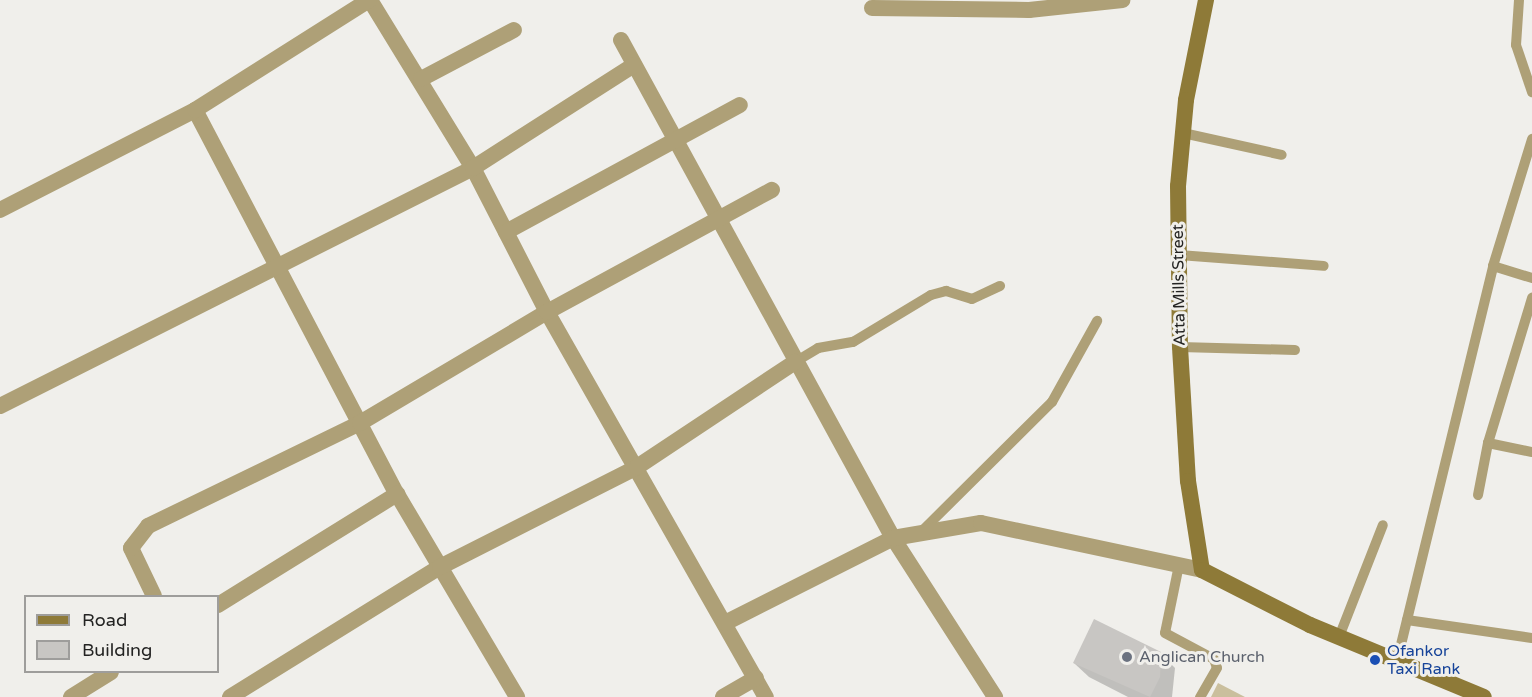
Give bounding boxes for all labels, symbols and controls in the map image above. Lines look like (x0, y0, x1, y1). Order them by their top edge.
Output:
street label: Atta Mills Street (1168, 224, 1190, 346)
legend (24, 595, 219, 673)
text: Road (82, 609, 127, 631)
text: Building (82, 639, 152, 661)
place label: Ofankor Taxi Rank (1387, 641, 1460, 679)
place label: Anglican Church (1139, 647, 1265, 667)
marker: Anglican Church (1120, 650, 1134, 664)
marker: Ofankor Taxi Rank (1368, 653, 1382, 667)

